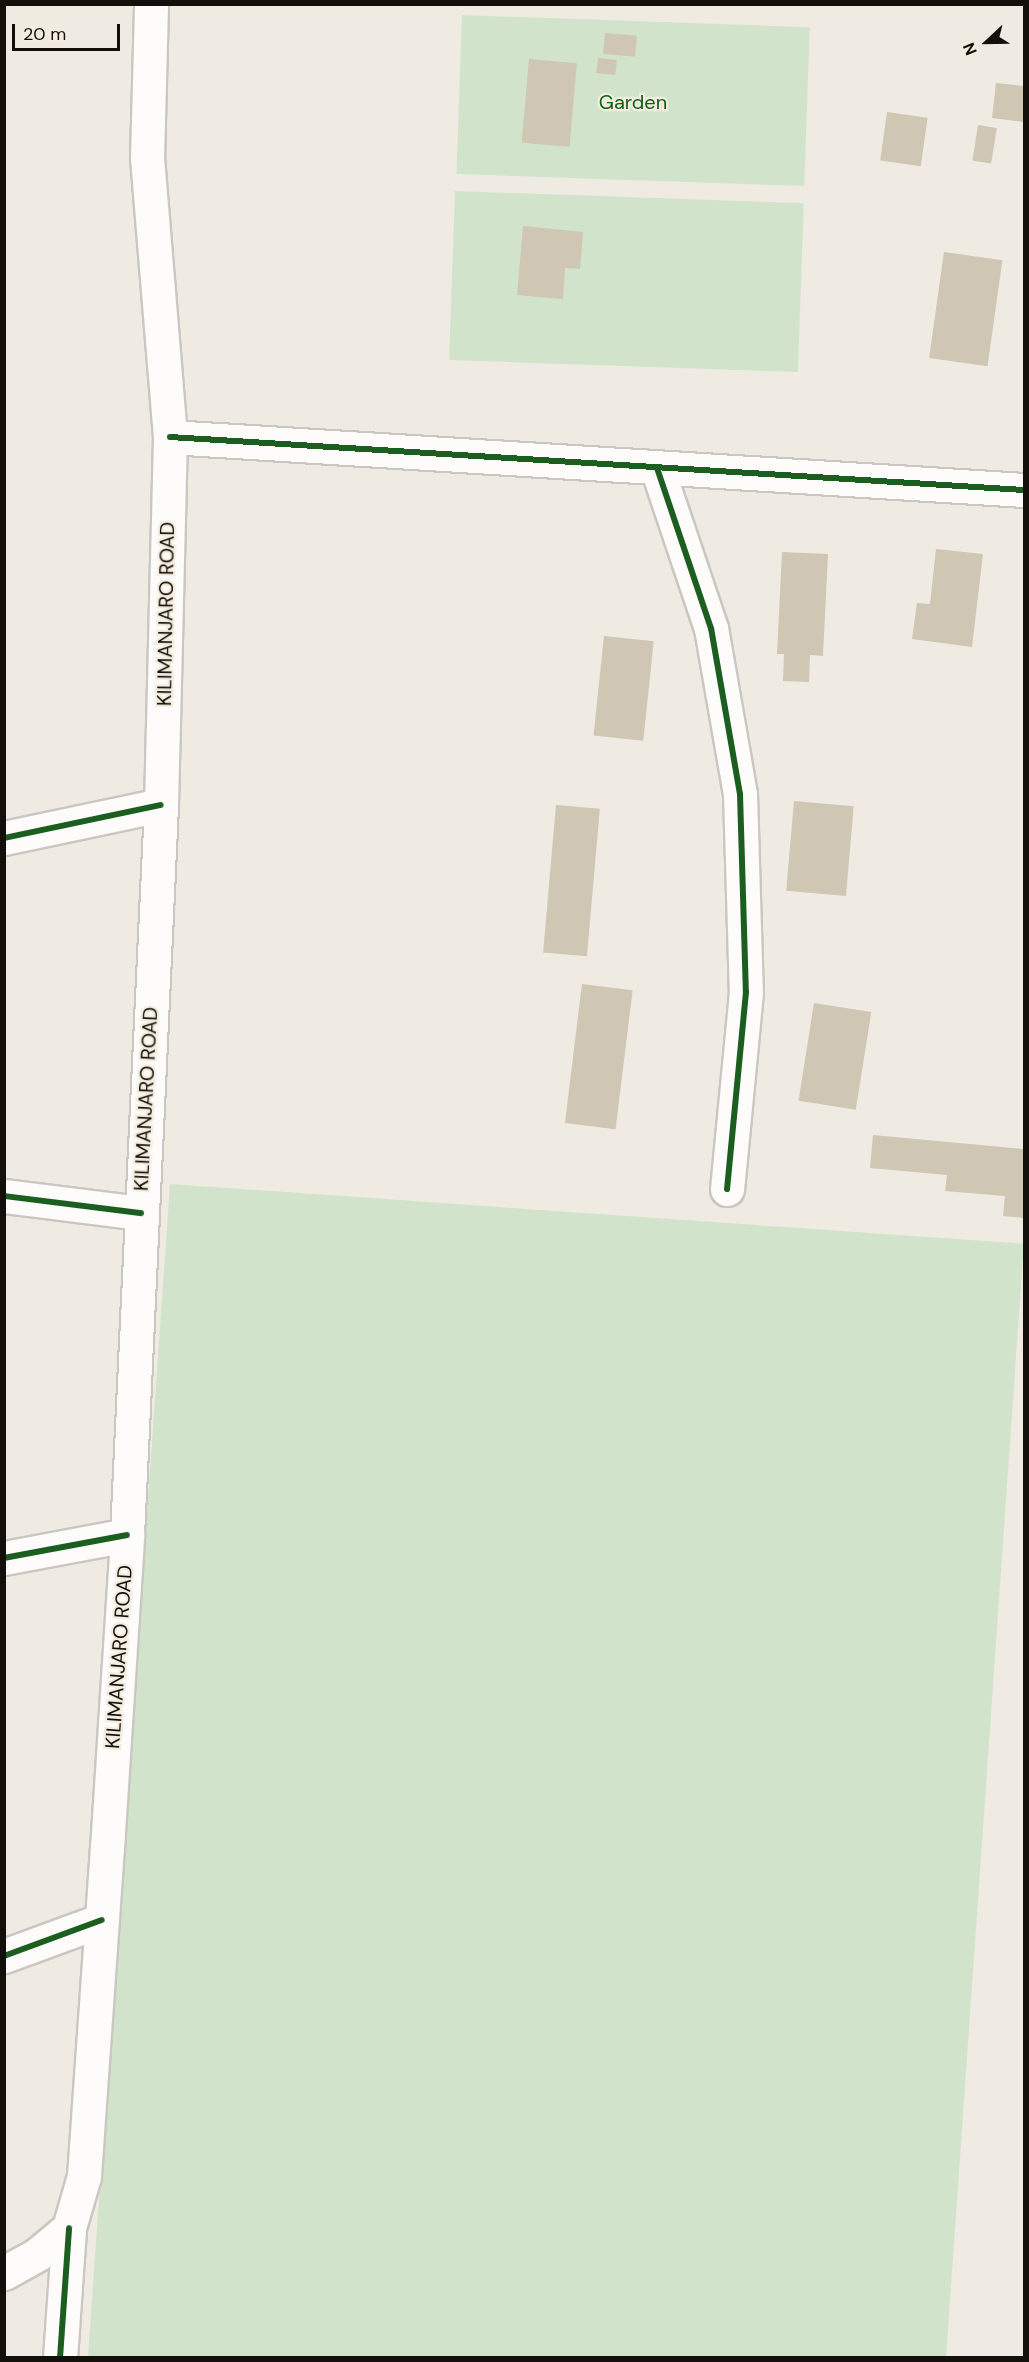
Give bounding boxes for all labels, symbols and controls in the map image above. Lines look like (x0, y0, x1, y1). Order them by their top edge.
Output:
scale bar (15, 12, 123, 50)
north arrow (957, 12, 1017, 72)
text: 20 m (23, 22, 66, 46)
text: N (958, 40, 982, 58)
park label: Garden (599, 90, 667, 114)
street label: KILIMANJARO ROAD (152, 522, 180, 706)
street label: KILIMANJARO ROAD (129, 1006, 163, 1192)
street label: KILIMANJARO ROAD (101, 1564, 137, 1750)

